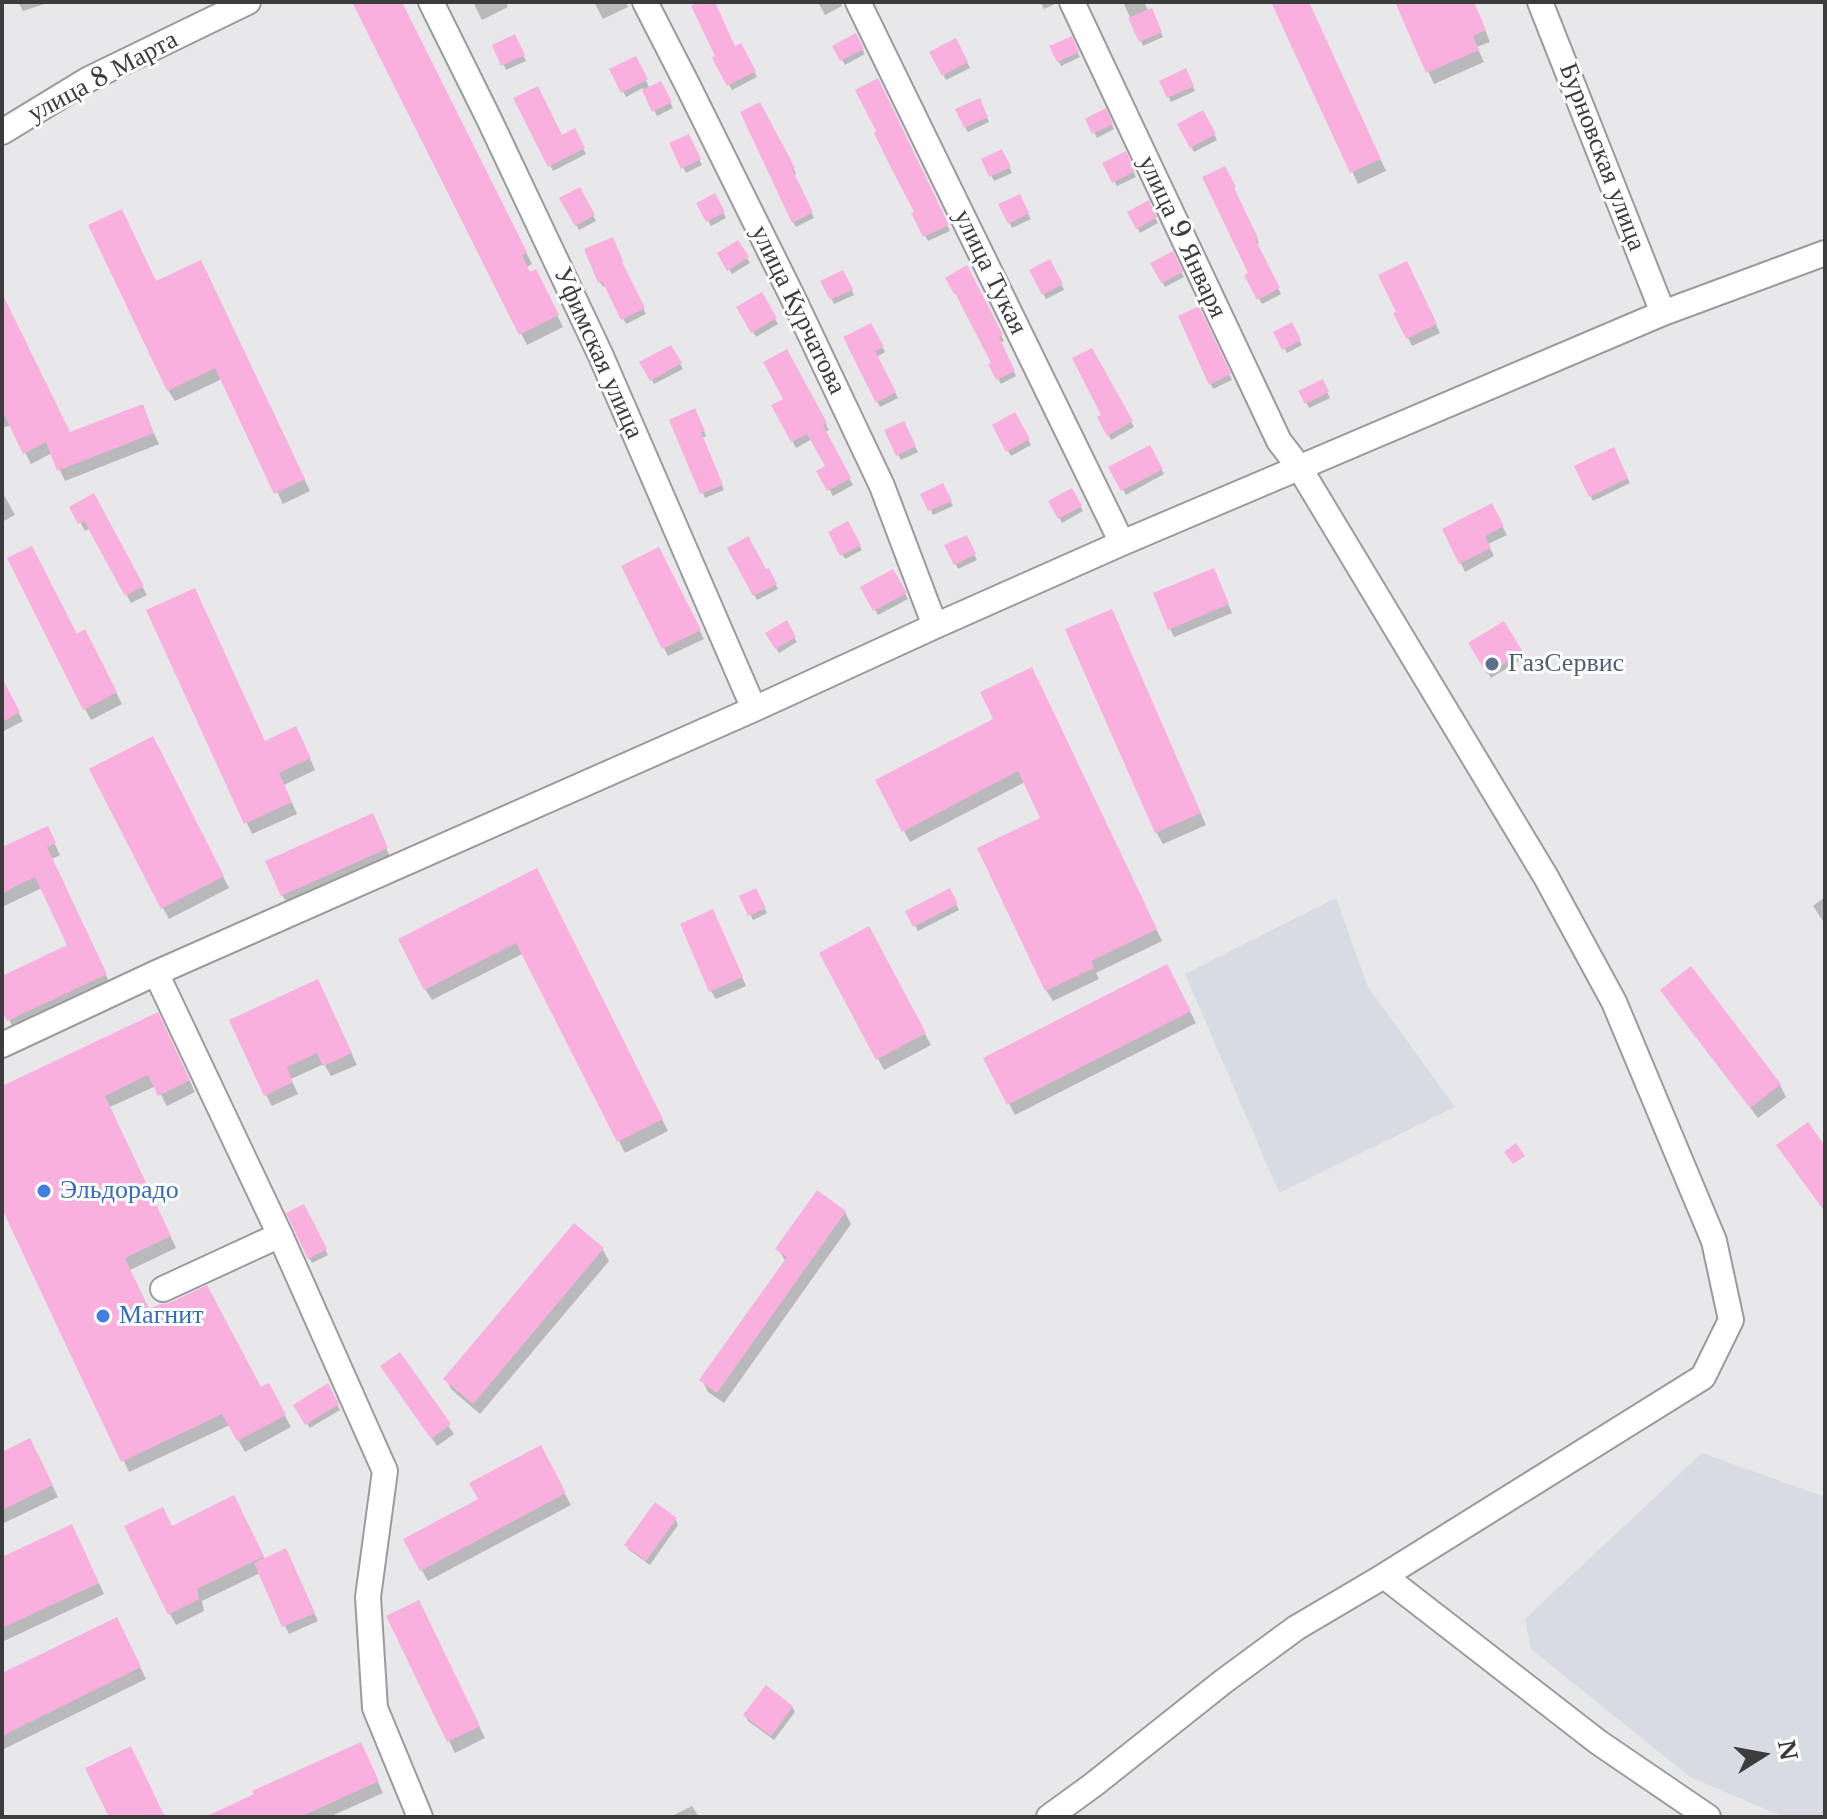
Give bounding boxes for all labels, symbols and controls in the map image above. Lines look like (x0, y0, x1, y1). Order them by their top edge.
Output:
street label: улица 8 Марта (23, 24, 183, 130)
street label: Бурновская улица (1552, 59, 1652, 255)
street label: улица 9 Января (1131, 151, 1233, 323)
street label: улица Тукая (946, 204, 1034, 340)
street label: улица Курчатова (744, 221, 852, 399)
street label: Уфимская улица (546, 262, 650, 444)
place label: ГазСервис (1508, 648, 1624, 680)
marker: ГазСервис (1483, 655, 1501, 673)
place label: Эльдорадо (60, 1175, 179, 1207)
marker: Эльдорадо (35, 1182, 53, 1200)
place label: Магнит (119, 1300, 204, 1332)
marker: Магнит (94, 1307, 112, 1325)
north arrow (1723, 1715, 1803, 1795)
text: N (1772, 1738, 1802, 1763)

